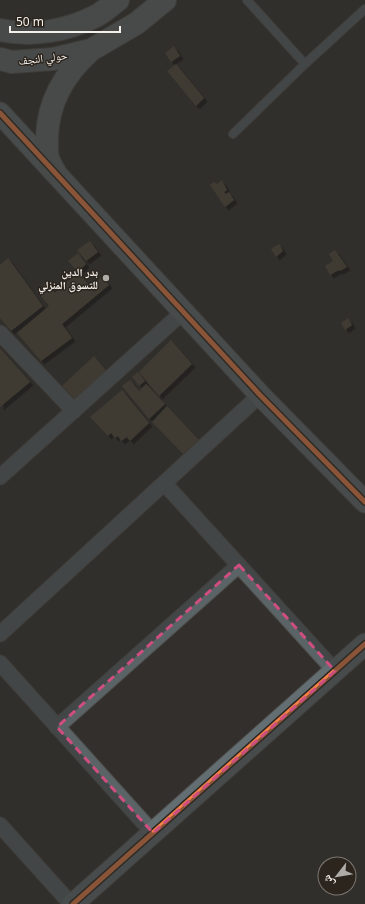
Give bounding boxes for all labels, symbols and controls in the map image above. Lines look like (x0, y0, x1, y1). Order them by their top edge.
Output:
scale bar (10, 8, 120, 34)
text: 50 m (16, 13, 44, 30)
street label: حولي النجف (18, 47, 69, 70)
place label: بدر الدين للتسوق المنزلي (38, 264, 98, 294)
marker: بدر الدين للتسوق المنزلي (101, 273, 111, 283)
north arrow (317, 856, 357, 896)
text: ش (318, 872, 338, 890)

